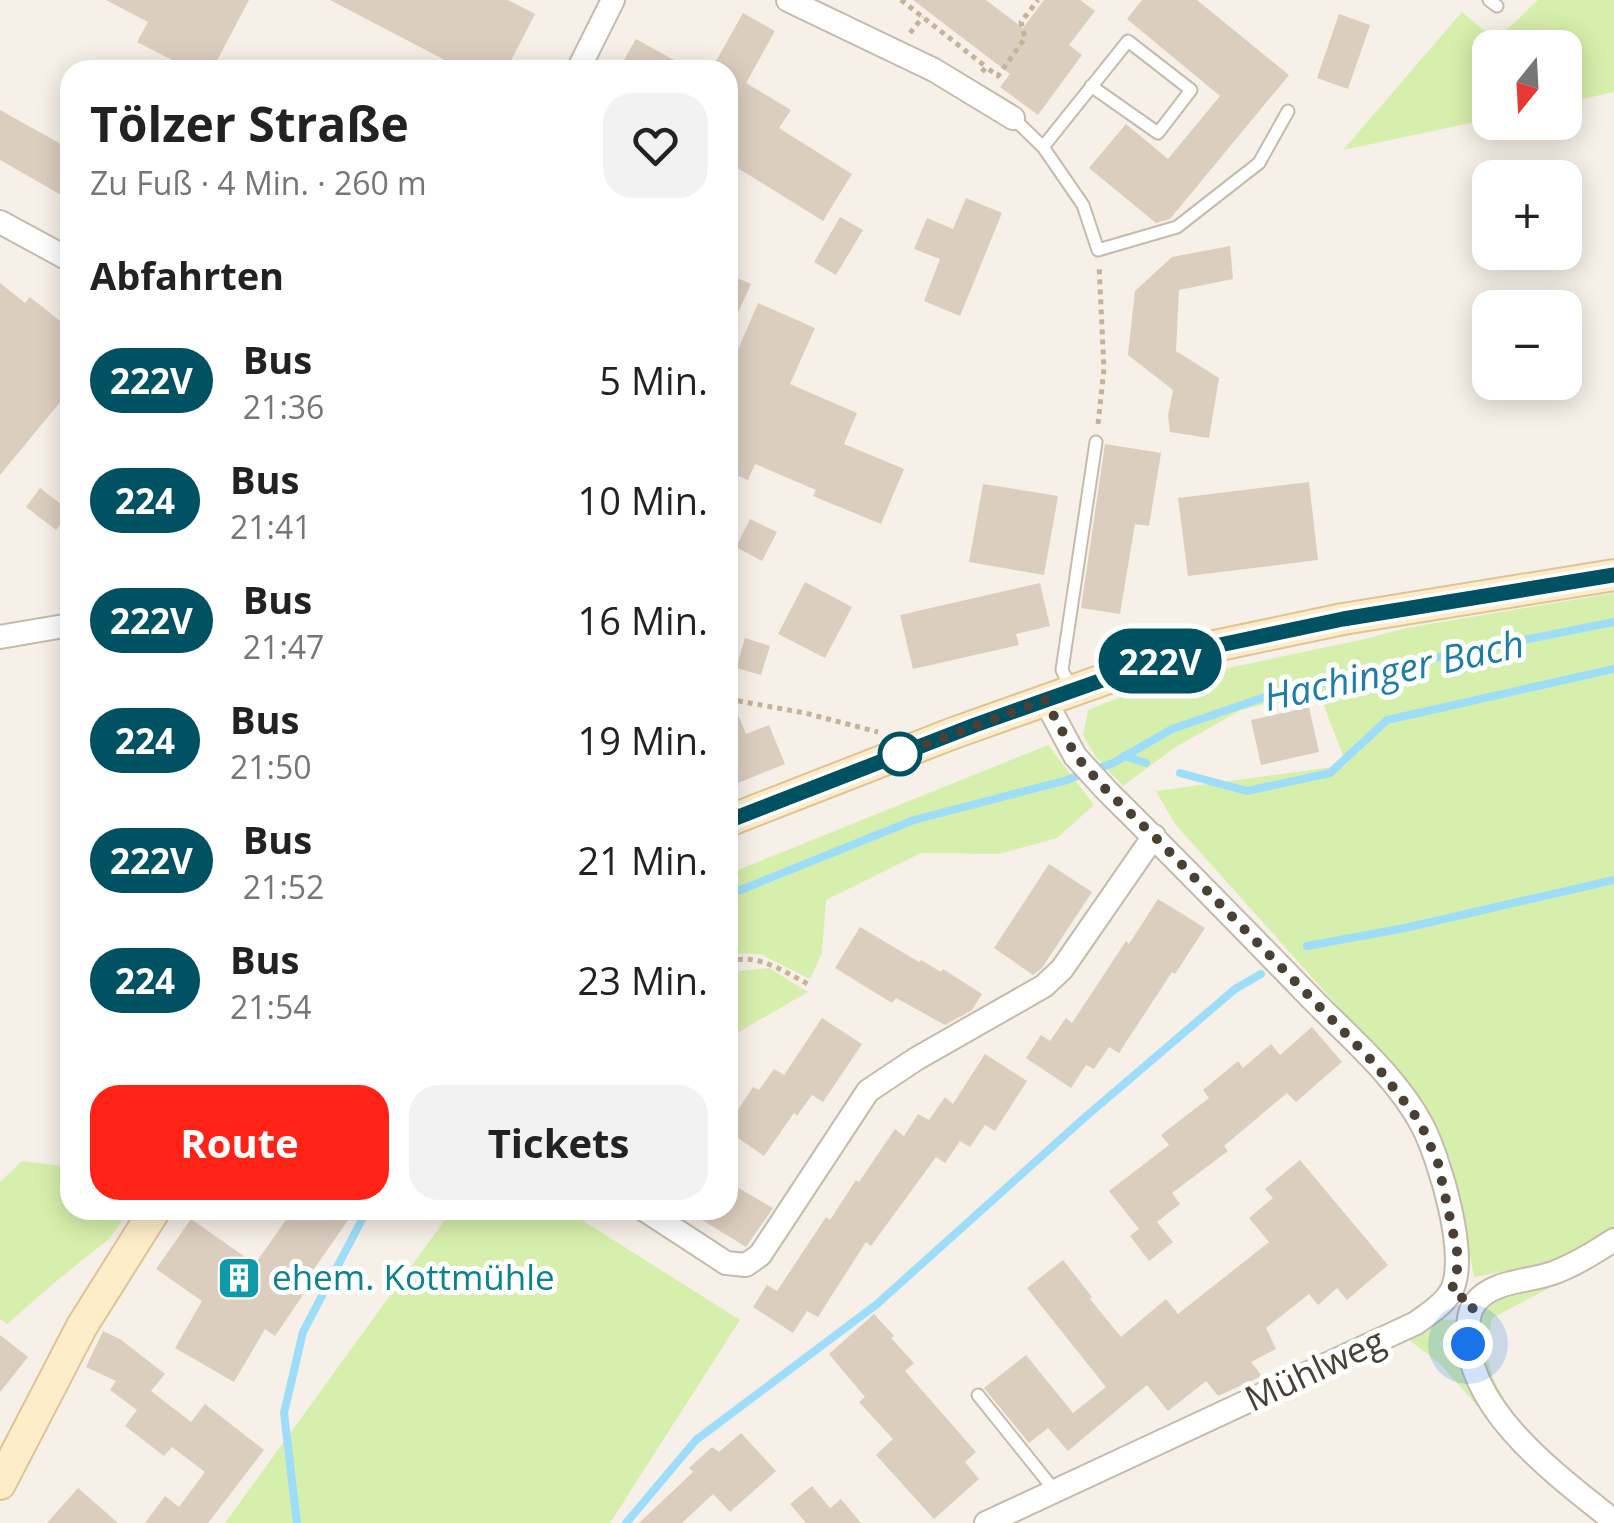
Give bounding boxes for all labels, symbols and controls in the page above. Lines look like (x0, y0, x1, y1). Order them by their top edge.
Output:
north arrow (1472, 30, 1582, 140)
map controls (1472, 30, 1582, 400)
text: Tölzer Straße (90, 91, 409, 156)
button: heart (603, 93, 708, 198)
button: + (1472, 160, 1582, 270)
text: Zu Fuß · 4 Min. · 260 m (90, 161, 427, 204)
text: Abfahrten (90, 249, 284, 301)
button: − (1472, 290, 1582, 400)
text: Bus (243, 333, 312, 385)
text: 5 Min. (599, 354, 708, 406)
text: 222V (110, 357, 193, 404)
text: 21:36 (243, 385, 324, 428)
text: Bus (230, 453, 299, 505)
text: 10 Min. (578, 474, 708, 526)
text: 224 (115, 477, 175, 524)
text: 21:41 (230, 505, 312, 548)
text: Bus (243, 573, 312, 625)
text: 16 Min. (578, 594, 708, 646)
text: 222V (110, 597, 193, 644)
water label: Hachinger Bach (1259, 616, 1529, 722)
text: 21:47 (243, 625, 324, 668)
line badge: 222V (1090, 628, 1230, 694)
text: 222V (1119, 638, 1201, 685)
text: Bus (230, 693, 299, 745)
text: 19 Min. (578, 714, 708, 766)
text: 224 (115, 717, 175, 764)
unlabelled marker (879, 733, 921, 775)
text: 21:50 (230, 745, 312, 788)
text: Bus (243, 813, 312, 865)
text: 21 Min. (578, 834, 708, 886)
text: 222V (110, 837, 193, 884)
text: 21:52 (243, 865, 324, 908)
text: Bus (230, 933, 299, 985)
text: 23 Min. (578, 954, 708, 1006)
text: 224 (115, 957, 175, 1004)
text: 21:54 (230, 985, 312, 1028)
button: Route (90, 1085, 389, 1200)
button: Tickets (409, 1085, 708, 1200)
place label: ehem. Kottmühle (272, 1253, 555, 1300)
building icon: ehem. Kottmühle (216, 1255, 262, 1301)
street label: Mühlweg (1237, 1316, 1392, 1421)
your location (1443, 1319, 1493, 1369)

